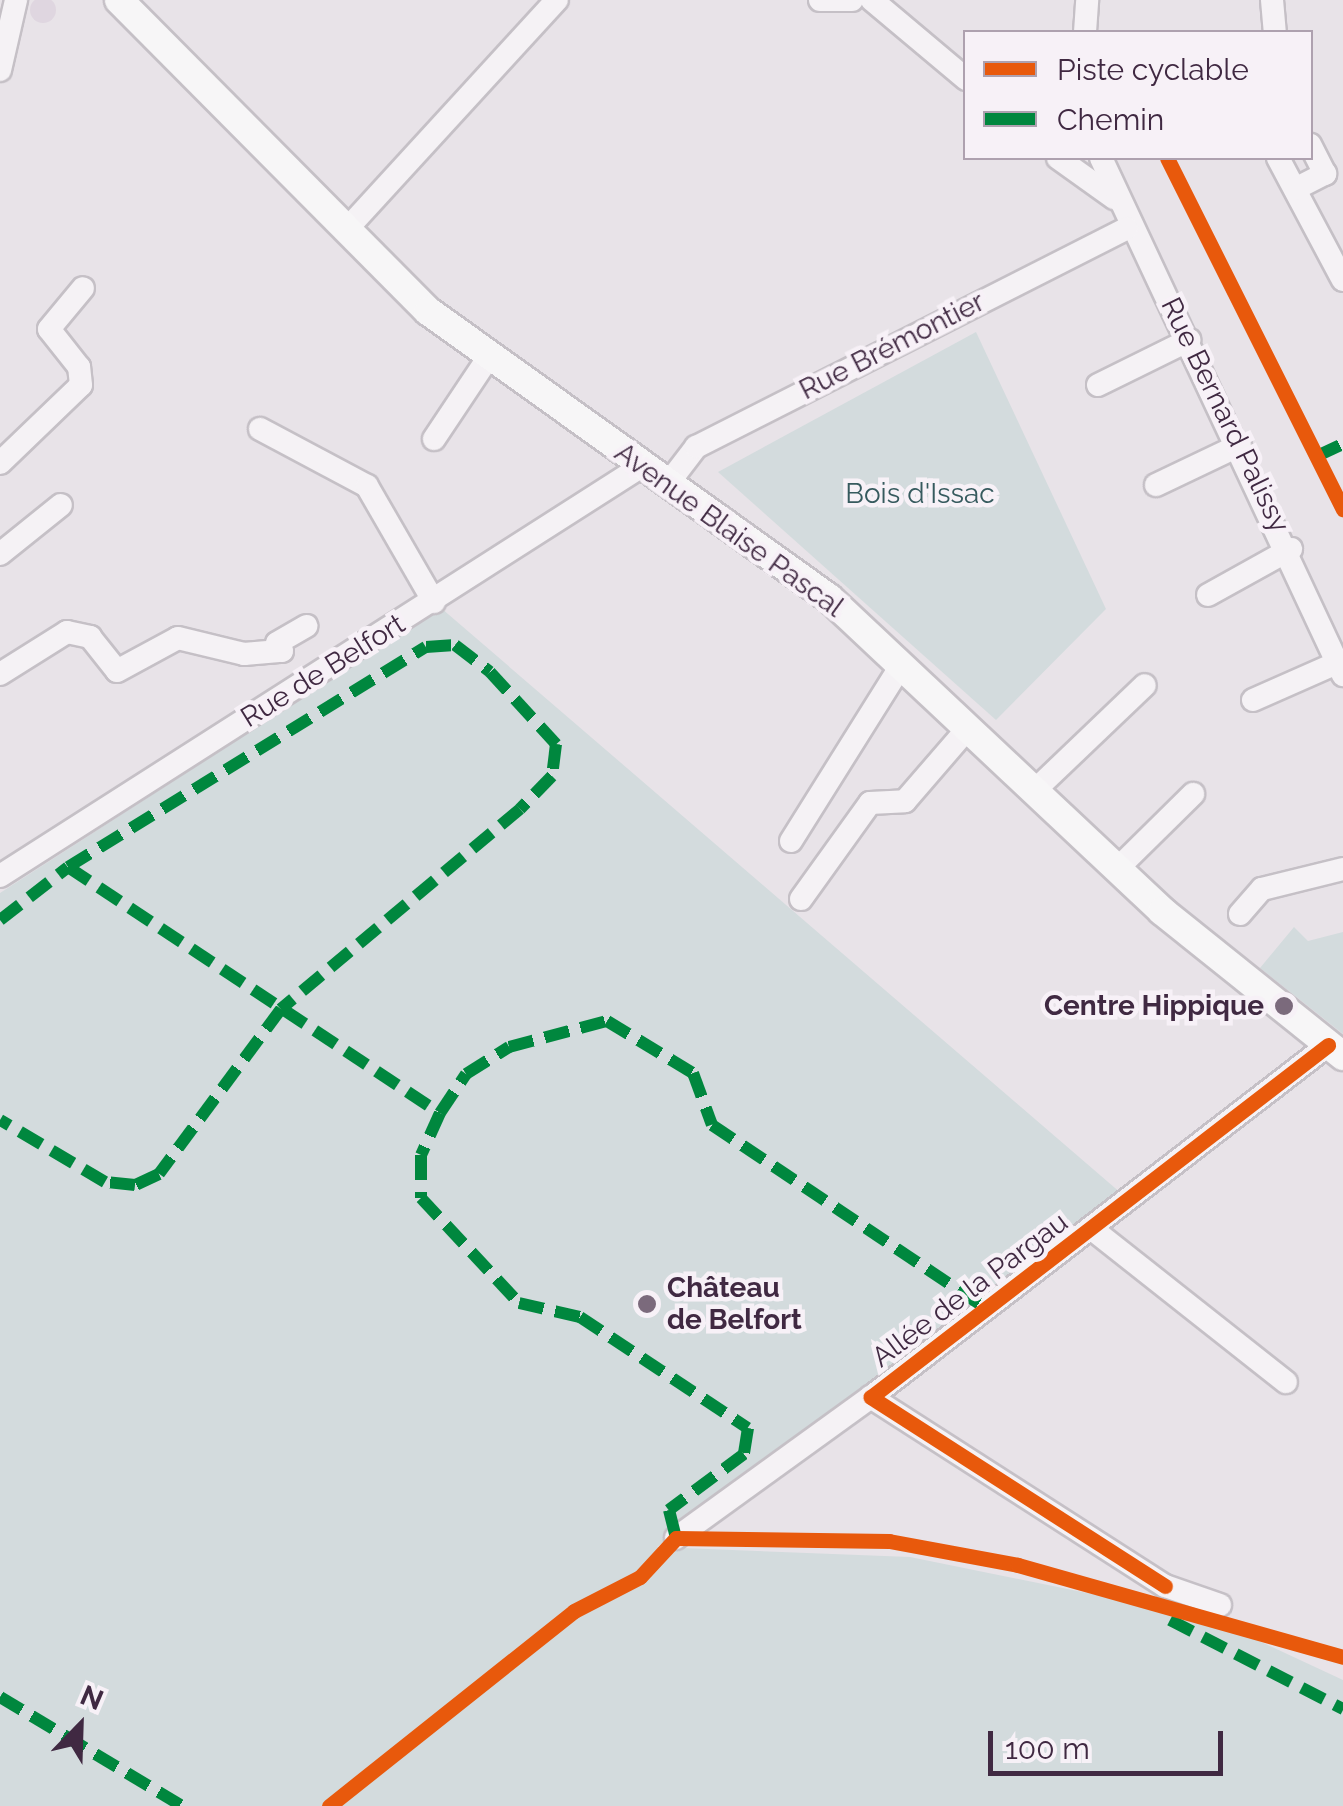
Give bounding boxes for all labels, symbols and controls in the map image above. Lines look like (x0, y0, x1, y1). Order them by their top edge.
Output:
legend (963, 30, 1313, 160)
text: Piste cyclable (1057, 52, 1249, 87)
text: Chemin (1057, 102, 1164, 137)
street label: Rue Brémontier (794, 285, 990, 407)
street label: Rue Bernard Palissy (1154, 292, 1296, 538)
street label: Avenue Blaise Pascal (608, 436, 850, 624)
park label: Bois d'Issac (845, 477, 995, 511)
street label: Rue de Belfort (235, 607, 411, 735)
place label: Centre Hippique (1044, 989, 1264, 1023)
marker: Centre Hippique (1273, 995, 1295, 1017)
street label: Allée de la Pargau (866, 1205, 1074, 1375)
place label: Château de Belfort (667, 1271, 802, 1337)
marker: Château de Belfort (636, 1293, 658, 1315)
north arrow (30, 1676, 130, 1776)
text: N (76, 1679, 108, 1717)
scale bar (993, 1711, 1228, 1773)
text: 100 m (1005, 1731, 1090, 1766)

